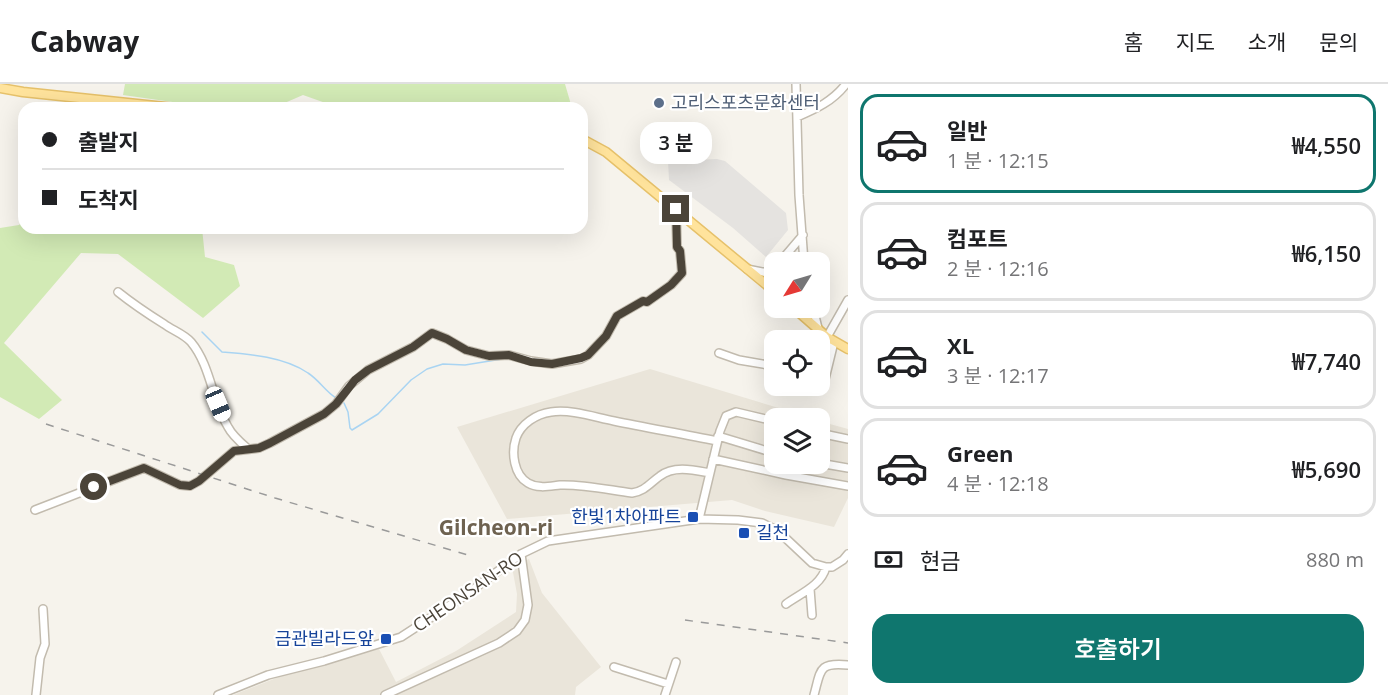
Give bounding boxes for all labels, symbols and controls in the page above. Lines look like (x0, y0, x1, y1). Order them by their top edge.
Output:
text: Cabway (30, 22, 139, 60)
text: 홈 (1124, 28, 1143, 56)
text: 지도 (1176, 28, 1215, 56)
text: 소개 (1248, 28, 1286, 56)
text: 문의 (1319, 28, 1358, 56)
place label: 고리스포츠문화센터 (671, 90, 820, 114)
marker: 고리스포츠문화센터 (652, 96, 666, 110)
text: 일반 (947, 115, 987, 145)
icon: car (875, 117, 929, 171)
callout: 3 분 (640, 122, 712, 164)
text: 출발지 (78, 126, 139, 156)
text: 3 분 (658, 129, 694, 156)
text: ₩4,550 (1292, 130, 1361, 160)
text: 1 분 · 12:15 (947, 147, 1049, 174)
text: 도착지 (78, 184, 139, 214)
route end (662, 195, 689, 222)
text: 컴포트 (947, 223, 1008, 253)
icon: car (875, 225, 929, 279)
text: ₩6,150 (1292, 238, 1361, 268)
north arrow (764, 252, 830, 318)
map controls (764, 252, 830, 474)
text: 2 분 · 12:16 (947, 255, 1049, 282)
button: locate (764, 330, 830, 396)
text: XL (947, 330, 974, 360)
icon: car (875, 333, 929, 387)
text: ₩7,740 (1292, 346, 1361, 376)
text: 3 분 · 12:17 (947, 362, 1049, 389)
car (203, 384, 233, 424)
button: layers (764, 408, 830, 474)
text: Green (947, 438, 1013, 468)
icon: car (875, 441, 929, 495)
text: ₩5,690 (1292, 454, 1361, 484)
text: 4 분 · 12:18 (947, 470, 1049, 497)
route start (80, 473, 107, 500)
place label: 한빛1차아파트 (571, 504, 681, 528)
marker: 한빛1차아파트 (686, 510, 700, 524)
district label: Gilcheon-ri (439, 513, 553, 541)
place label: 길천 (756, 520, 789, 544)
marker: 길천 (737, 526, 751, 540)
icon: cash (872, 543, 905, 576)
street label: CHEONSAN-RO (408, 545, 527, 637)
text: 현금 (920, 545, 960, 575)
text: 880 m (1306, 546, 1364, 573)
button: 호출하기 (872, 614, 1364, 683)
place label: 금관빌라드앞 (275, 626, 374, 650)
marker: 금관빌라드앞 (379, 632, 393, 646)

